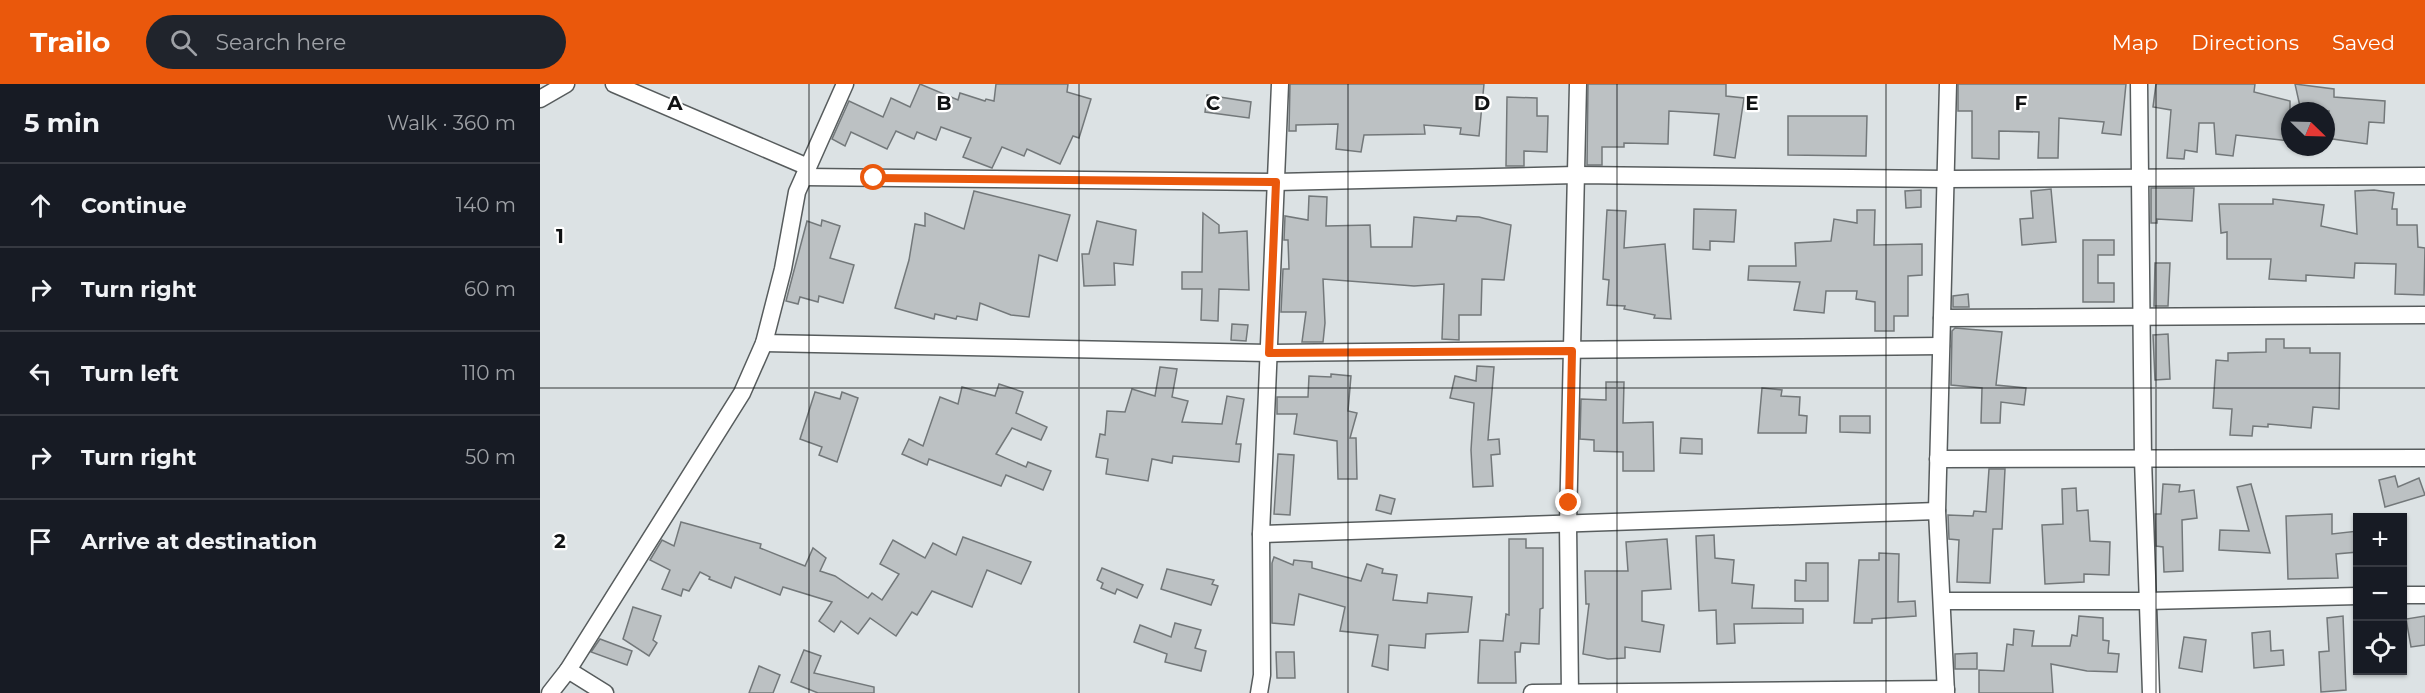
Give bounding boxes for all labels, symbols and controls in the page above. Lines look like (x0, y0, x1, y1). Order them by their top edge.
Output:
search box (146, 15, 566, 69)
text: Trailo (30, 25, 110, 59)
icon: search (167, 26, 200, 59)
text: Search here (215, 29, 346, 56)
text: Map (2112, 30, 2158, 55)
text: Directions (2191, 30, 2299, 55)
text: Saved (2332, 30, 2395, 55)
text: A (666, 91, 683, 115)
text: B (936, 91, 952, 115)
text: C (1206, 91, 1221, 115)
text: D (1474, 91, 1490, 115)
text: E (1745, 91, 1759, 115)
text: F (2015, 91, 2028, 115)
north arrow (2281, 102, 2335, 156)
text: 5 min (24, 107, 100, 139)
text: Walk · 360 m (387, 111, 516, 135)
route start (860, 164, 886, 190)
icon: ahead (24, 189, 57, 222)
text: Continue (81, 192, 187, 219)
text: 140 m (456, 193, 516, 217)
text: 1 (556, 224, 564, 248)
icon: right (24, 273, 57, 306)
text: Turn right (81, 276, 196, 303)
text: 60 m (464, 277, 516, 301)
icon: left (24, 357, 57, 390)
text: Turn left (81, 360, 179, 387)
text: 110 m (462, 361, 516, 385)
icon: right (24, 441, 57, 474)
text: Turn right (81, 444, 196, 471)
text: 50 m (465, 445, 516, 469)
route end (1555, 489, 1581, 515)
map controls (2353, 513, 2407, 675)
button: + (2353, 513, 2407, 567)
icon: arrive (24, 525, 57, 558)
text: Arrive at destination (81, 528, 317, 555)
text: 2 (554, 529, 566, 553)
button: − (2353, 567, 2407, 621)
button: locate (2353, 621, 2407, 675)

